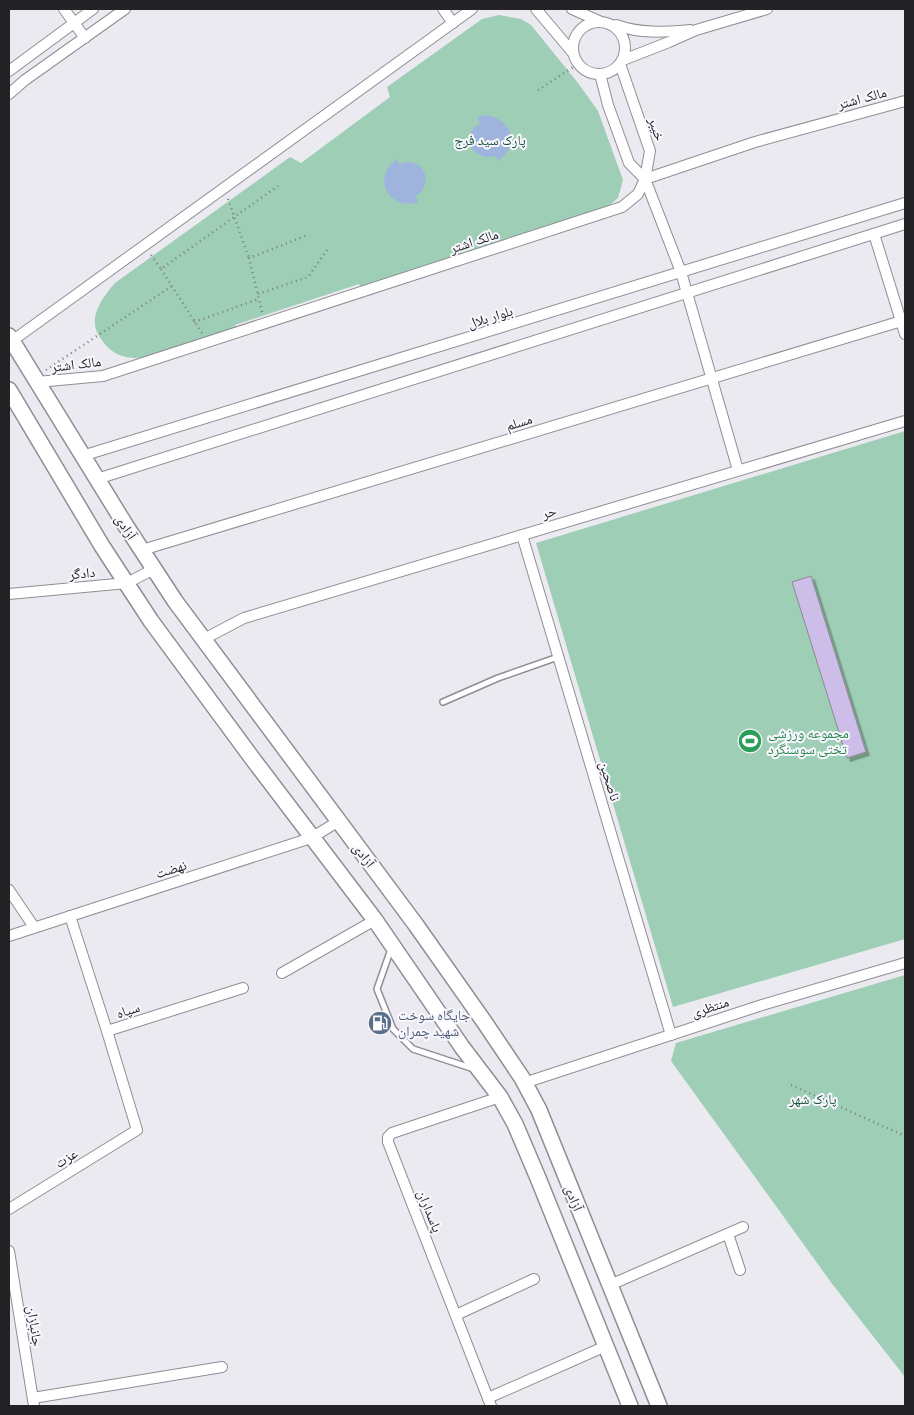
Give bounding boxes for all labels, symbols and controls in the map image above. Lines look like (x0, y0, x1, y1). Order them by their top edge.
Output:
street label: مالک اشتر (835, 84, 889, 113)
street label: خیبر (644, 114, 668, 143)
park label: پارک سید فرج (454, 132, 526, 150)
street label: مالک اشتر (447, 226, 501, 258)
street label: بلوار بلال (465, 303, 515, 332)
street label: مالک اشتر (49, 353, 102, 376)
street label: مسلم (504, 410, 535, 435)
street label: حر (539, 502, 559, 523)
street label: آزادی (111, 512, 140, 543)
street label: دادگر (67, 564, 96, 583)
place label: مجموعه ورزشی تختی سوسنگرد (768, 725, 849, 758)
sports icon: مجموعه ورزشی تختی سوسنگرد (737, 728, 763, 754)
street label: ناصحین (595, 759, 624, 803)
street label: آزادی (349, 840, 379, 871)
street label: نهضت (154, 856, 189, 881)
street label: منتظری (689, 993, 731, 1022)
street label: سپاه (114, 999, 142, 1022)
place label: جایگاه سوخت شهید چمران (398, 1007, 470, 1040)
fuel station icon: جایگاه سوخت شهید چمران (367, 1010, 393, 1036)
park label: پارک شهر (788, 1091, 837, 1108)
street label: عزت (52, 1145, 81, 1172)
street label: آزادی (561, 1183, 587, 1214)
street label: پاسداران (413, 1187, 446, 1235)
street label: جانبازان (23, 1305, 46, 1348)

